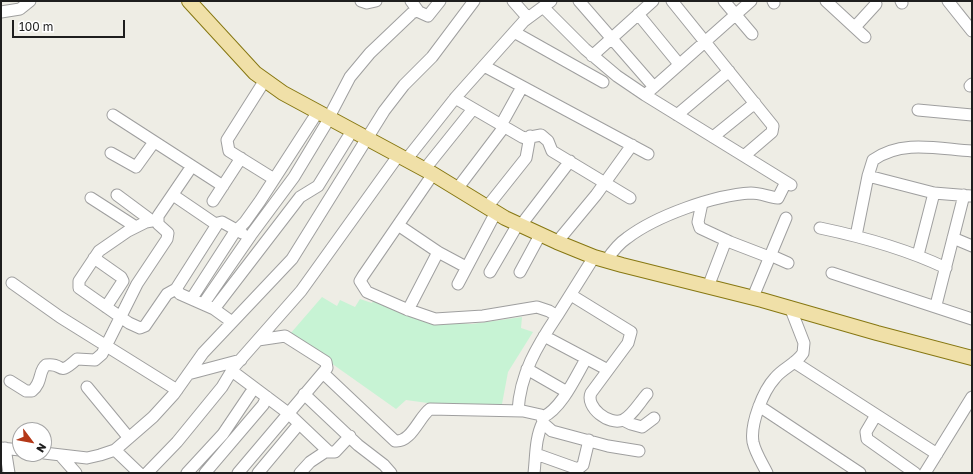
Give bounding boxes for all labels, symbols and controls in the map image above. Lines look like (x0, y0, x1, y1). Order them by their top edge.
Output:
scale bar (14, 12, 127, 38)
text: 100 m (19, 19, 53, 34)
north arrow (12, 422, 52, 462)
text: N (34, 441, 49, 455)

